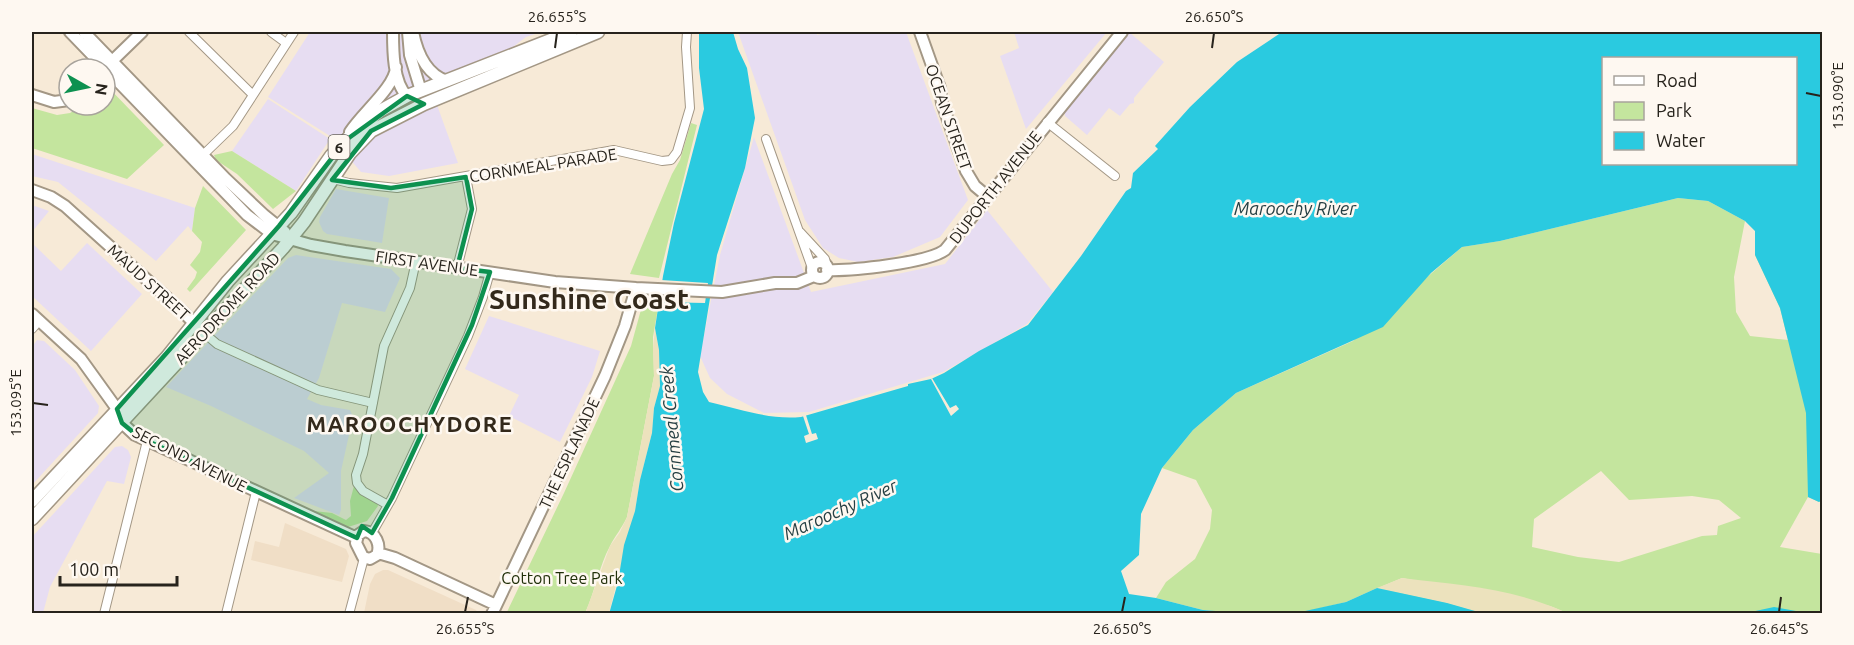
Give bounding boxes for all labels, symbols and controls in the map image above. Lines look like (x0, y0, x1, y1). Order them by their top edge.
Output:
text: 26.655°S (528, 8, 586, 25)
text: 26.650°S (1185, 8, 1243, 25)
north arrow (57, 57, 117, 117)
legend (1602, 57, 1797, 165)
street label: OCEAN STREET (922, 62, 976, 173)
text: 153.090°E (1829, 62, 1846, 130)
text: Road (1656, 70, 1698, 90)
text: N (92, 82, 112, 97)
text: Park (1656, 100, 1692, 120)
street label: DUPORTH AVENUE (945, 127, 1045, 247)
text: Water (1656, 130, 1706, 150)
road number: 6 (328, 135, 350, 159)
street label: CORNMEAL PARADE (468, 144, 618, 186)
water label: Maroochy River (1234, 198, 1357, 218)
street label: MAUD STREET (104, 240, 194, 324)
street label: FIRST AVENUE (375, 247, 479, 279)
street label: AERODROME ROAD (171, 249, 283, 367)
district label: Sunshine Coast (489, 283, 689, 314)
water label: Cornmeal Creek (655, 365, 686, 493)
text: 153.095°E (7, 369, 24, 437)
street label: THE ESPLANADE (535, 394, 603, 512)
district label: MAROOCHYDORE (307, 411, 513, 436)
street label: SECOND AVENUE (130, 422, 250, 496)
water label: Maroochy River (780, 475, 901, 543)
scale bar (60, 549, 177, 587)
text: 100 m (69, 559, 119, 579)
park label: Cotton Tree Park (501, 569, 623, 587)
text: 26.655°S (436, 620, 494, 637)
text: 26.650°S (1093, 620, 1151, 637)
text: 26.645°S (1750, 620, 1808, 637)

